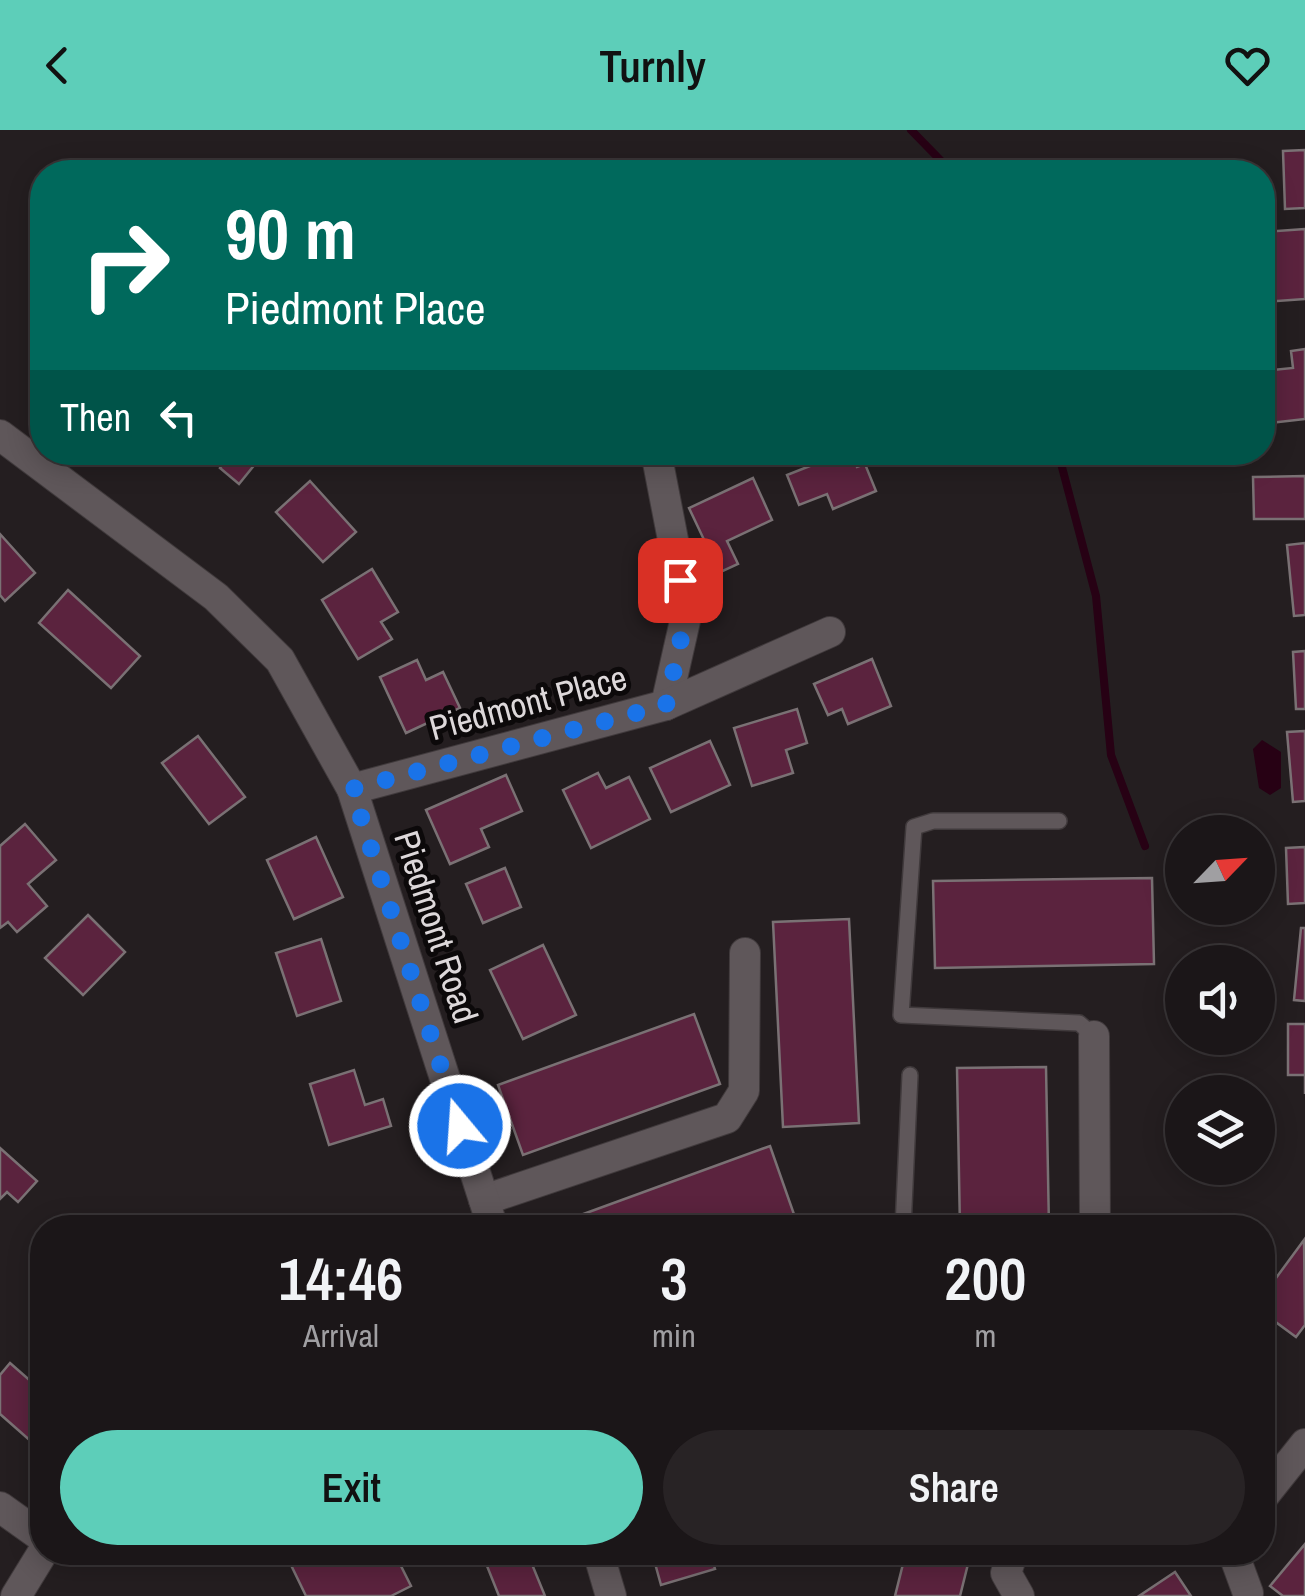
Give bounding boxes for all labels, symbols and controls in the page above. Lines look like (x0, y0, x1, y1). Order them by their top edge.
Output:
text: Turnly (599, 35, 706, 96)
icon: back (30, 38, 85, 93)
icon: heart (1220, 38, 1275, 93)
text: 90 m (225, 187, 356, 281)
icon: right (60, 200, 190, 330)
text: Piedmont Place (225, 277, 486, 338)
icon: left (151, 390, 206, 445)
text: Then (60, 392, 131, 443)
pin (638, 538, 723, 623)
icon: arrive (653, 553, 708, 608)
street label: Piedmont Place (424, 654, 632, 751)
north arrow (1165, 815, 1275, 925)
map controls (1165, 815, 1275, 1185)
street label: Piedmont Road (383, 825, 490, 1029)
button: sound (1165, 945, 1275, 1055)
position arrow (408, 1074, 512, 1178)
button: layers (1165, 1075, 1275, 1185)
text: 14:46 (279, 1238, 403, 1319)
text: 3 (660, 1238, 688, 1319)
text: 200 (944, 1238, 1026, 1319)
text: Arrival (303, 1314, 379, 1357)
text: min (652, 1314, 696, 1357)
text: m (974, 1314, 996, 1357)
button: Exit (60, 1430, 643, 1545)
button: Share (663, 1430, 1245, 1545)

